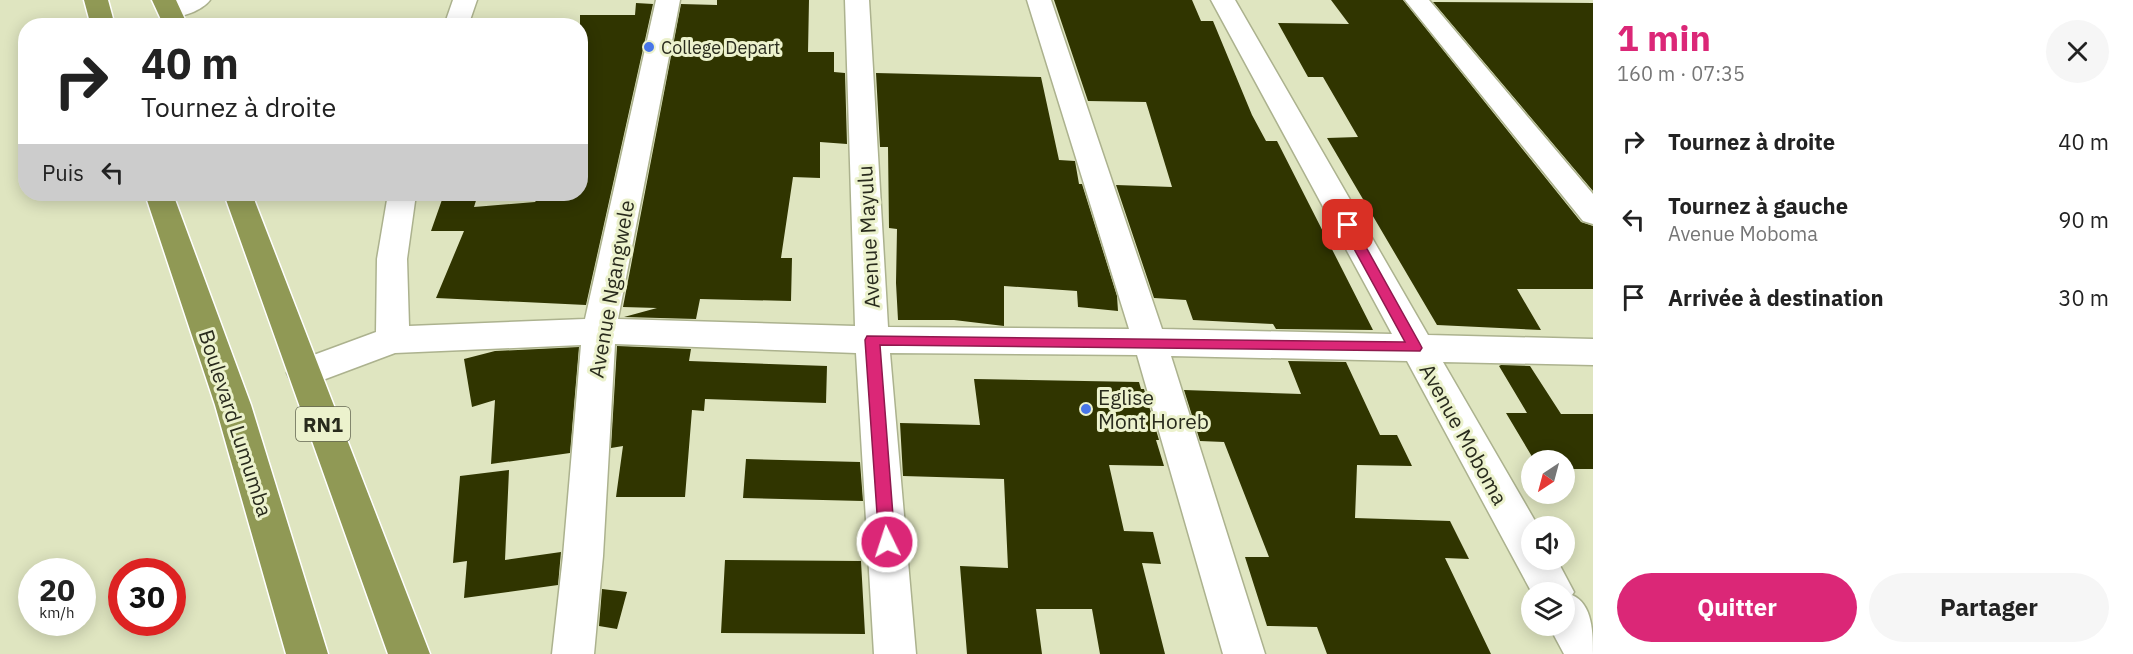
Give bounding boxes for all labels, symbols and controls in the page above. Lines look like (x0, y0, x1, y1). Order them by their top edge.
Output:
text: 1 min (1617, 14, 1711, 61)
button: close (2046, 20, 2109, 83)
text: 40 m (141, 36, 239, 91)
place label: College Depart (661, 36, 780, 59)
marker: College Depart (642, 40, 656, 54)
icon: right (42, 42, 120, 120)
text: 160 m · 07:35 (1617, 60, 1745, 87)
text: Tournez à droite (141, 89, 336, 124)
icon: right (1617, 125, 1650, 158)
text: Tournez à droite (1668, 127, 1835, 156)
text: 40 m (2058, 127, 2109, 156)
icon: left (96, 156, 129, 189)
text: Puis (42, 158, 84, 187)
street label: Avenue Mayulu (850, 165, 886, 309)
text: Tournez à gauche (1668, 191, 1848, 220)
street label: Avenue Ngangwele (582, 198, 640, 380)
pin (1322, 199, 1373, 250)
icon: left (1617, 203, 1650, 236)
text: 90 m (2058, 205, 2109, 234)
icon: arrive (1331, 208, 1364, 241)
text: Avenue Moboma (1668, 220, 1818, 247)
icon: arrive (1617, 281, 1650, 314)
text: Arrivée à destination (1668, 283, 1884, 312)
text: 30 m (2058, 283, 2109, 312)
street label: Boulevard Lumumba (193, 326, 279, 520)
street label: Avenue Moboma (1414, 358, 1514, 510)
place label: Eglise Mont Horeb (1098, 383, 1209, 435)
marker: Eglise Mont Horeb (1079, 402, 1093, 416)
road number: RN1 (296, 407, 350, 441)
north arrow (1521, 450, 1575, 504)
map controls (1521, 450, 1575, 636)
position arrow (855, 510, 919, 574)
button: sound (1521, 516, 1575, 570)
speed limit sign: 30 (108, 558, 186, 636)
text: 20 (39, 570, 75, 609)
button: Quitter (1617, 573, 1857, 642)
button: Partager (1869, 573, 2109, 642)
button: layers (1521, 582, 1575, 636)
text: km/h (39, 603, 75, 622)

